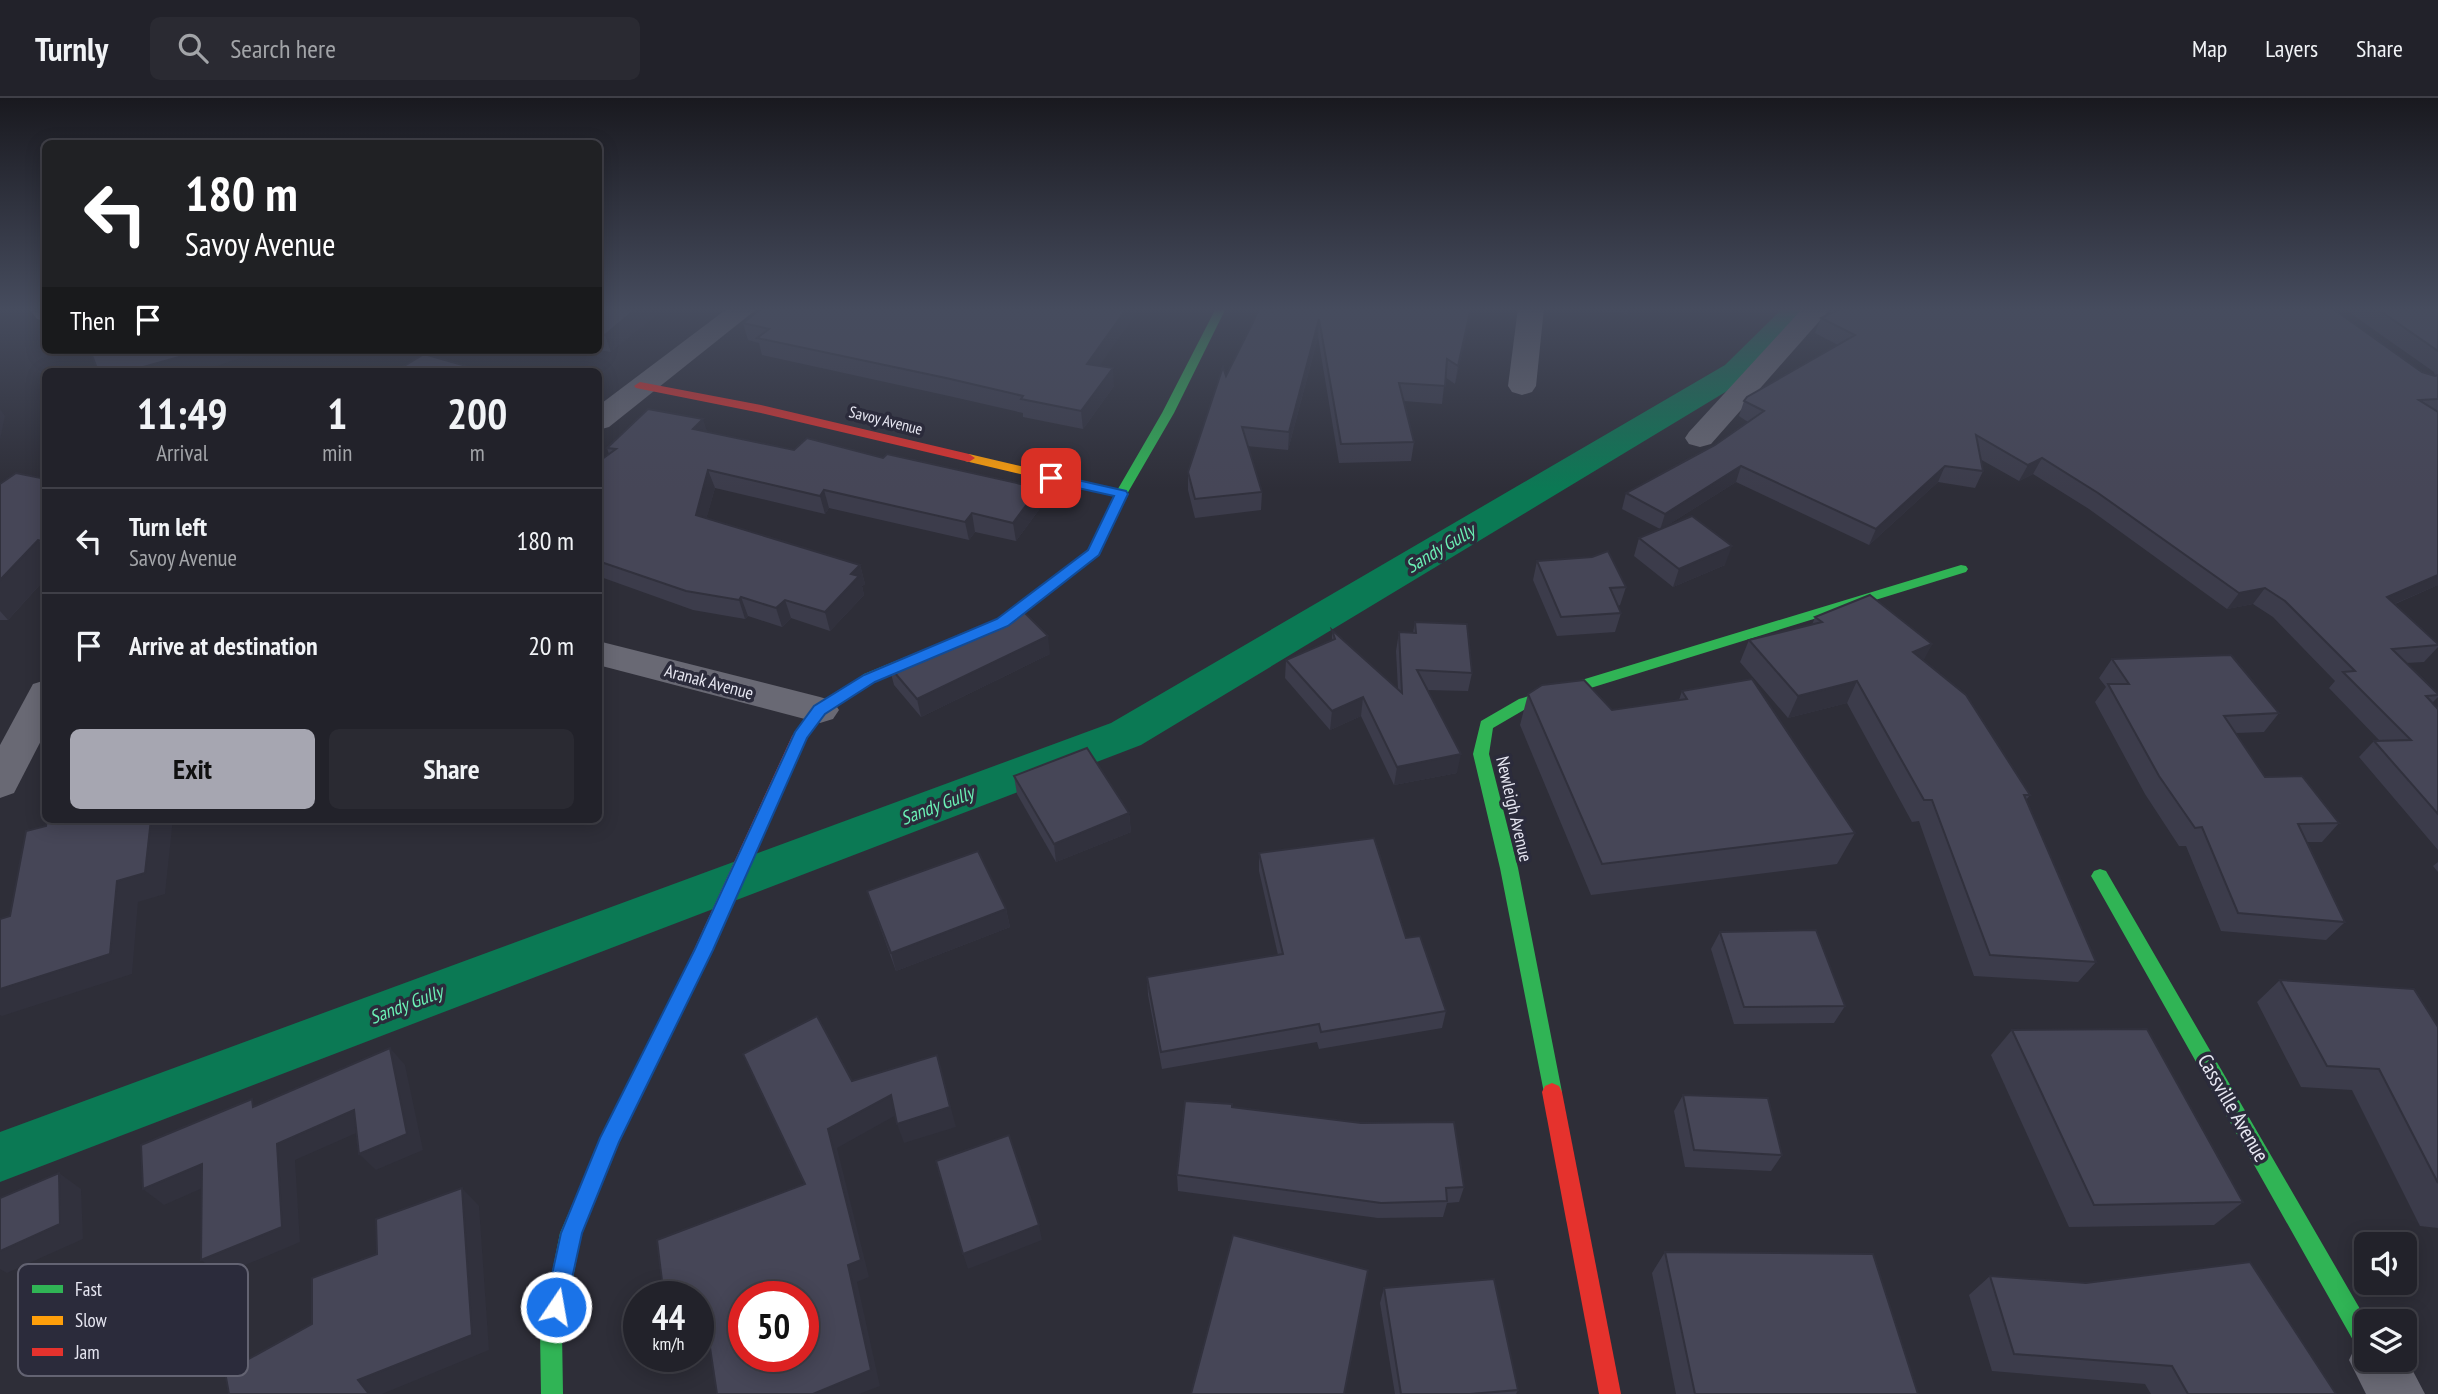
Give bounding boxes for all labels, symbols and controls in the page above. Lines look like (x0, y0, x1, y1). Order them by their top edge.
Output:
search box (150, 17, 640, 80)
text: Turnly (35, 27, 108, 70)
icon: search (174, 29, 212, 67)
text: Search here (230, 32, 336, 65)
text: Map (2192, 33, 2227, 64)
text: Layers (2265, 33, 2318, 64)
text: Share (2356, 33, 2403, 64)
text: 180 m (185, 161, 298, 225)
icon: left (70, 168, 161, 259)
text: Savoy Avenue (185, 223, 335, 265)
icon: arrive (129, 301, 167, 339)
text: Then (70, 304, 115, 337)
text: 11:49 (137, 386, 228, 441)
text: 1 (327, 386, 347, 441)
text: 200 (447, 386, 507, 441)
street label: Savoy Avenue (847, 401, 925, 439)
text: Arrival (156, 438, 208, 467)
text: min (322, 438, 352, 467)
text: m (470, 438, 485, 467)
pin (1021, 448, 1081, 508)
icon: arrive (1032, 459, 1070, 497)
text: Turn left (129, 510, 207, 543)
water label: Sandy Gully (1401, 517, 1481, 578)
icon: left (70, 522, 108, 560)
text: 180 m (516, 524, 574, 557)
text: Savoy Avenue (129, 543, 237, 572)
icon: arrive (70, 627, 108, 665)
text: Arrive at destination (129, 629, 318, 662)
text: 20 m (528, 629, 574, 662)
street label: Aranak Avenue (662, 659, 756, 704)
button: Exit (70, 729, 315, 809)
button: Share (329, 729, 574, 809)
street label: Newleigh Avenue (1491, 754, 1538, 864)
water label: Sandy Gully (897, 779, 980, 830)
water label: Sandy Gully (366, 978, 449, 1029)
street label: Cassville Avenue (2192, 1049, 2275, 1167)
map controls (2354, 1232, 2417, 1372)
button: sound (2354, 1232, 2417, 1295)
legend (18, 1264, 248, 1376)
position arrow (519, 1270, 593, 1344)
text: Fast (75, 1277, 103, 1301)
speed limit sign: 50 (728, 1281, 819, 1372)
text: 44 (652, 1294, 685, 1340)
text: Slow (75, 1308, 108, 1332)
button: layers (2354, 1309, 2417, 1372)
text: km/h (653, 1332, 684, 1355)
text: Jam (74, 1340, 100, 1364)

